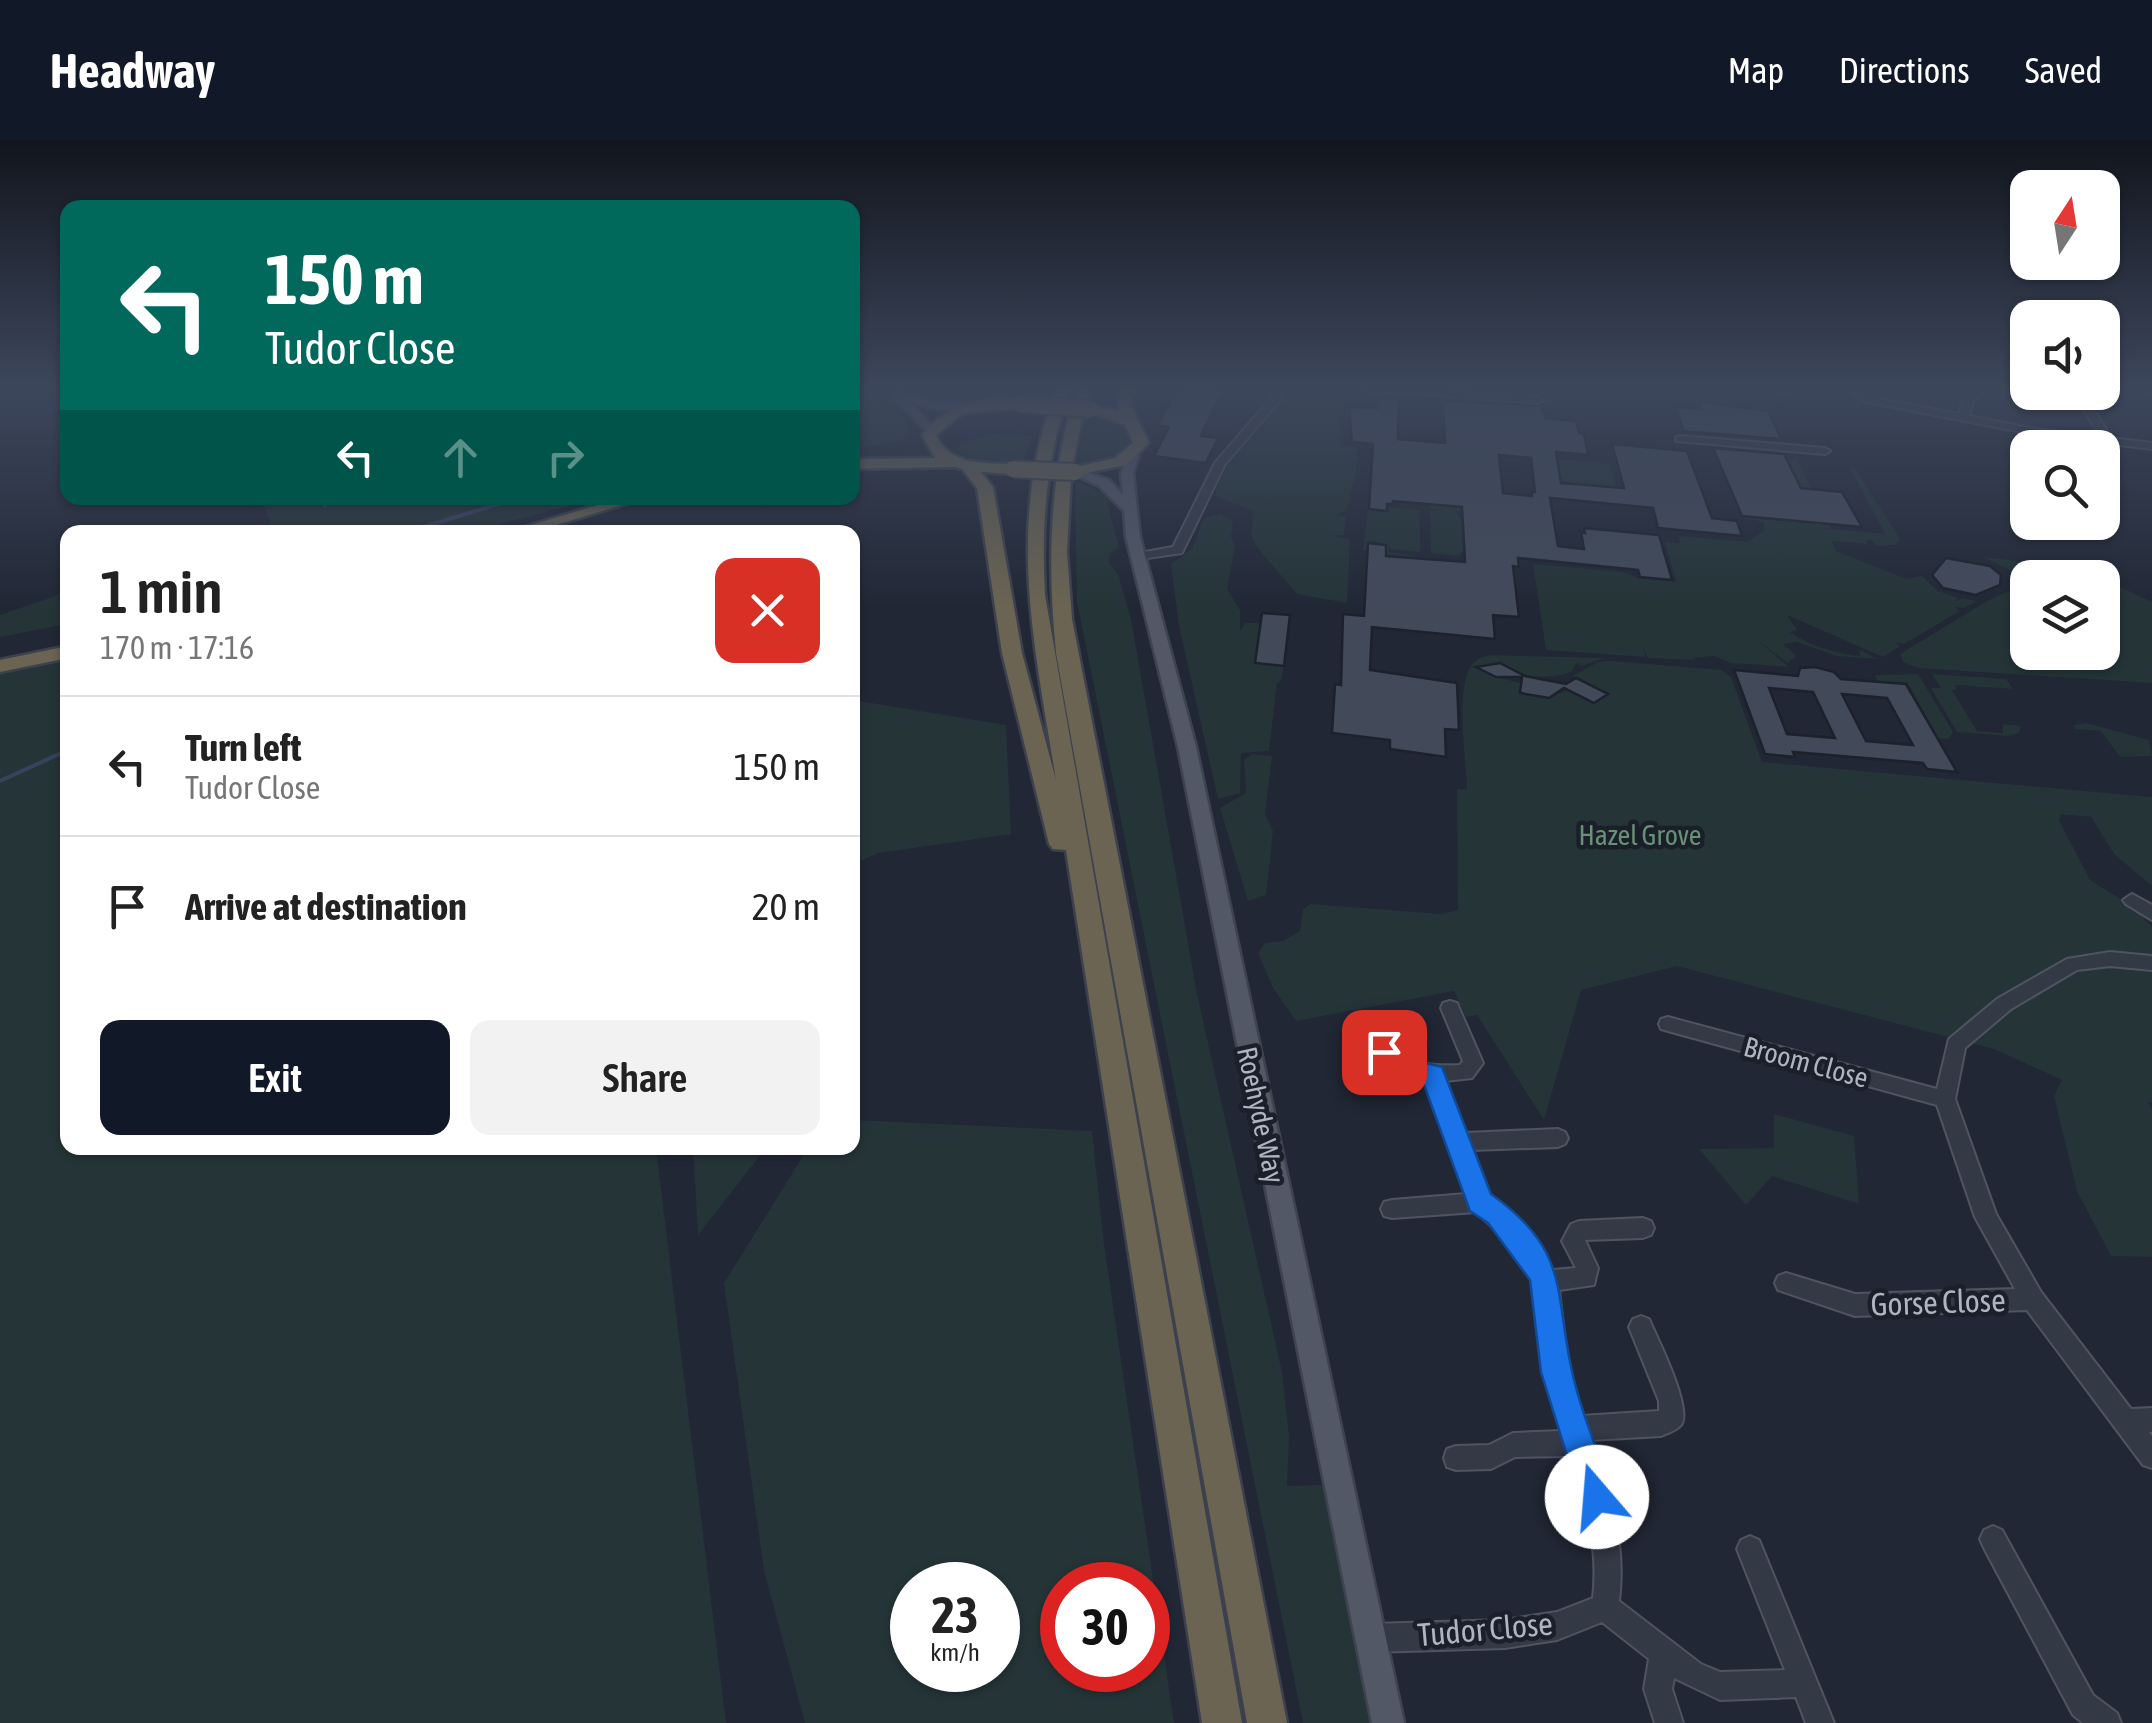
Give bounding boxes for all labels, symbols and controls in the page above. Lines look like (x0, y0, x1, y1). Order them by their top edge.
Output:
text: Headway (50, 43, 215, 98)
text: Map (1728, 50, 1784, 90)
text: Directions (1839, 50, 1970, 90)
text: Saved (2025, 50, 2102, 90)
north arrow (2010, 170, 2120, 280)
map controls (2010, 170, 2120, 670)
text: 150 m (265, 239, 424, 319)
icon: left (100, 240, 230, 370)
button: sound (2010, 300, 2120, 410)
text: Tudor Close (265, 322, 455, 374)
icon: left (328, 430, 383, 485)
icon: ahead (433, 430, 488, 485)
icon: right (538, 430, 593, 485)
button: search (2010, 430, 2120, 540)
text: 1 min (100, 557, 223, 626)
button: close (715, 558, 820, 663)
button: layers (2010, 560, 2120, 670)
text: 170 m · 17:16 (100, 629, 254, 666)
text: Turn left (185, 726, 301, 769)
icon: left (100, 739, 155, 794)
text: 150 m (734, 745, 820, 788)
text: Tudor Close (185, 769, 320, 806)
park label: Hazel Grove (1578, 819, 1702, 851)
icon: arrive (100, 879, 155, 934)
text: Arrive at destination (185, 885, 467, 928)
text: 20 m (752, 885, 820, 928)
pin (1342, 1010, 1427, 1095)
button: Exit (100, 1020, 450, 1135)
button: Share (470, 1020, 820, 1135)
icon: arrive (1357, 1025, 1412, 1080)
street label: Broom Close (1740, 1030, 1872, 1094)
street label: Roehyde Way (1231, 1044, 1291, 1186)
street label: Gorse Close (1870, 1281, 2006, 1323)
position arrow (1545, 1445, 1649, 1549)
speed limit sign: 30 (1040, 1562, 1170, 1692)
text: 23 (931, 1586, 978, 1644)
street label: Tudor Close (1416, 1605, 1554, 1653)
text: km/h (930, 1638, 980, 1666)

